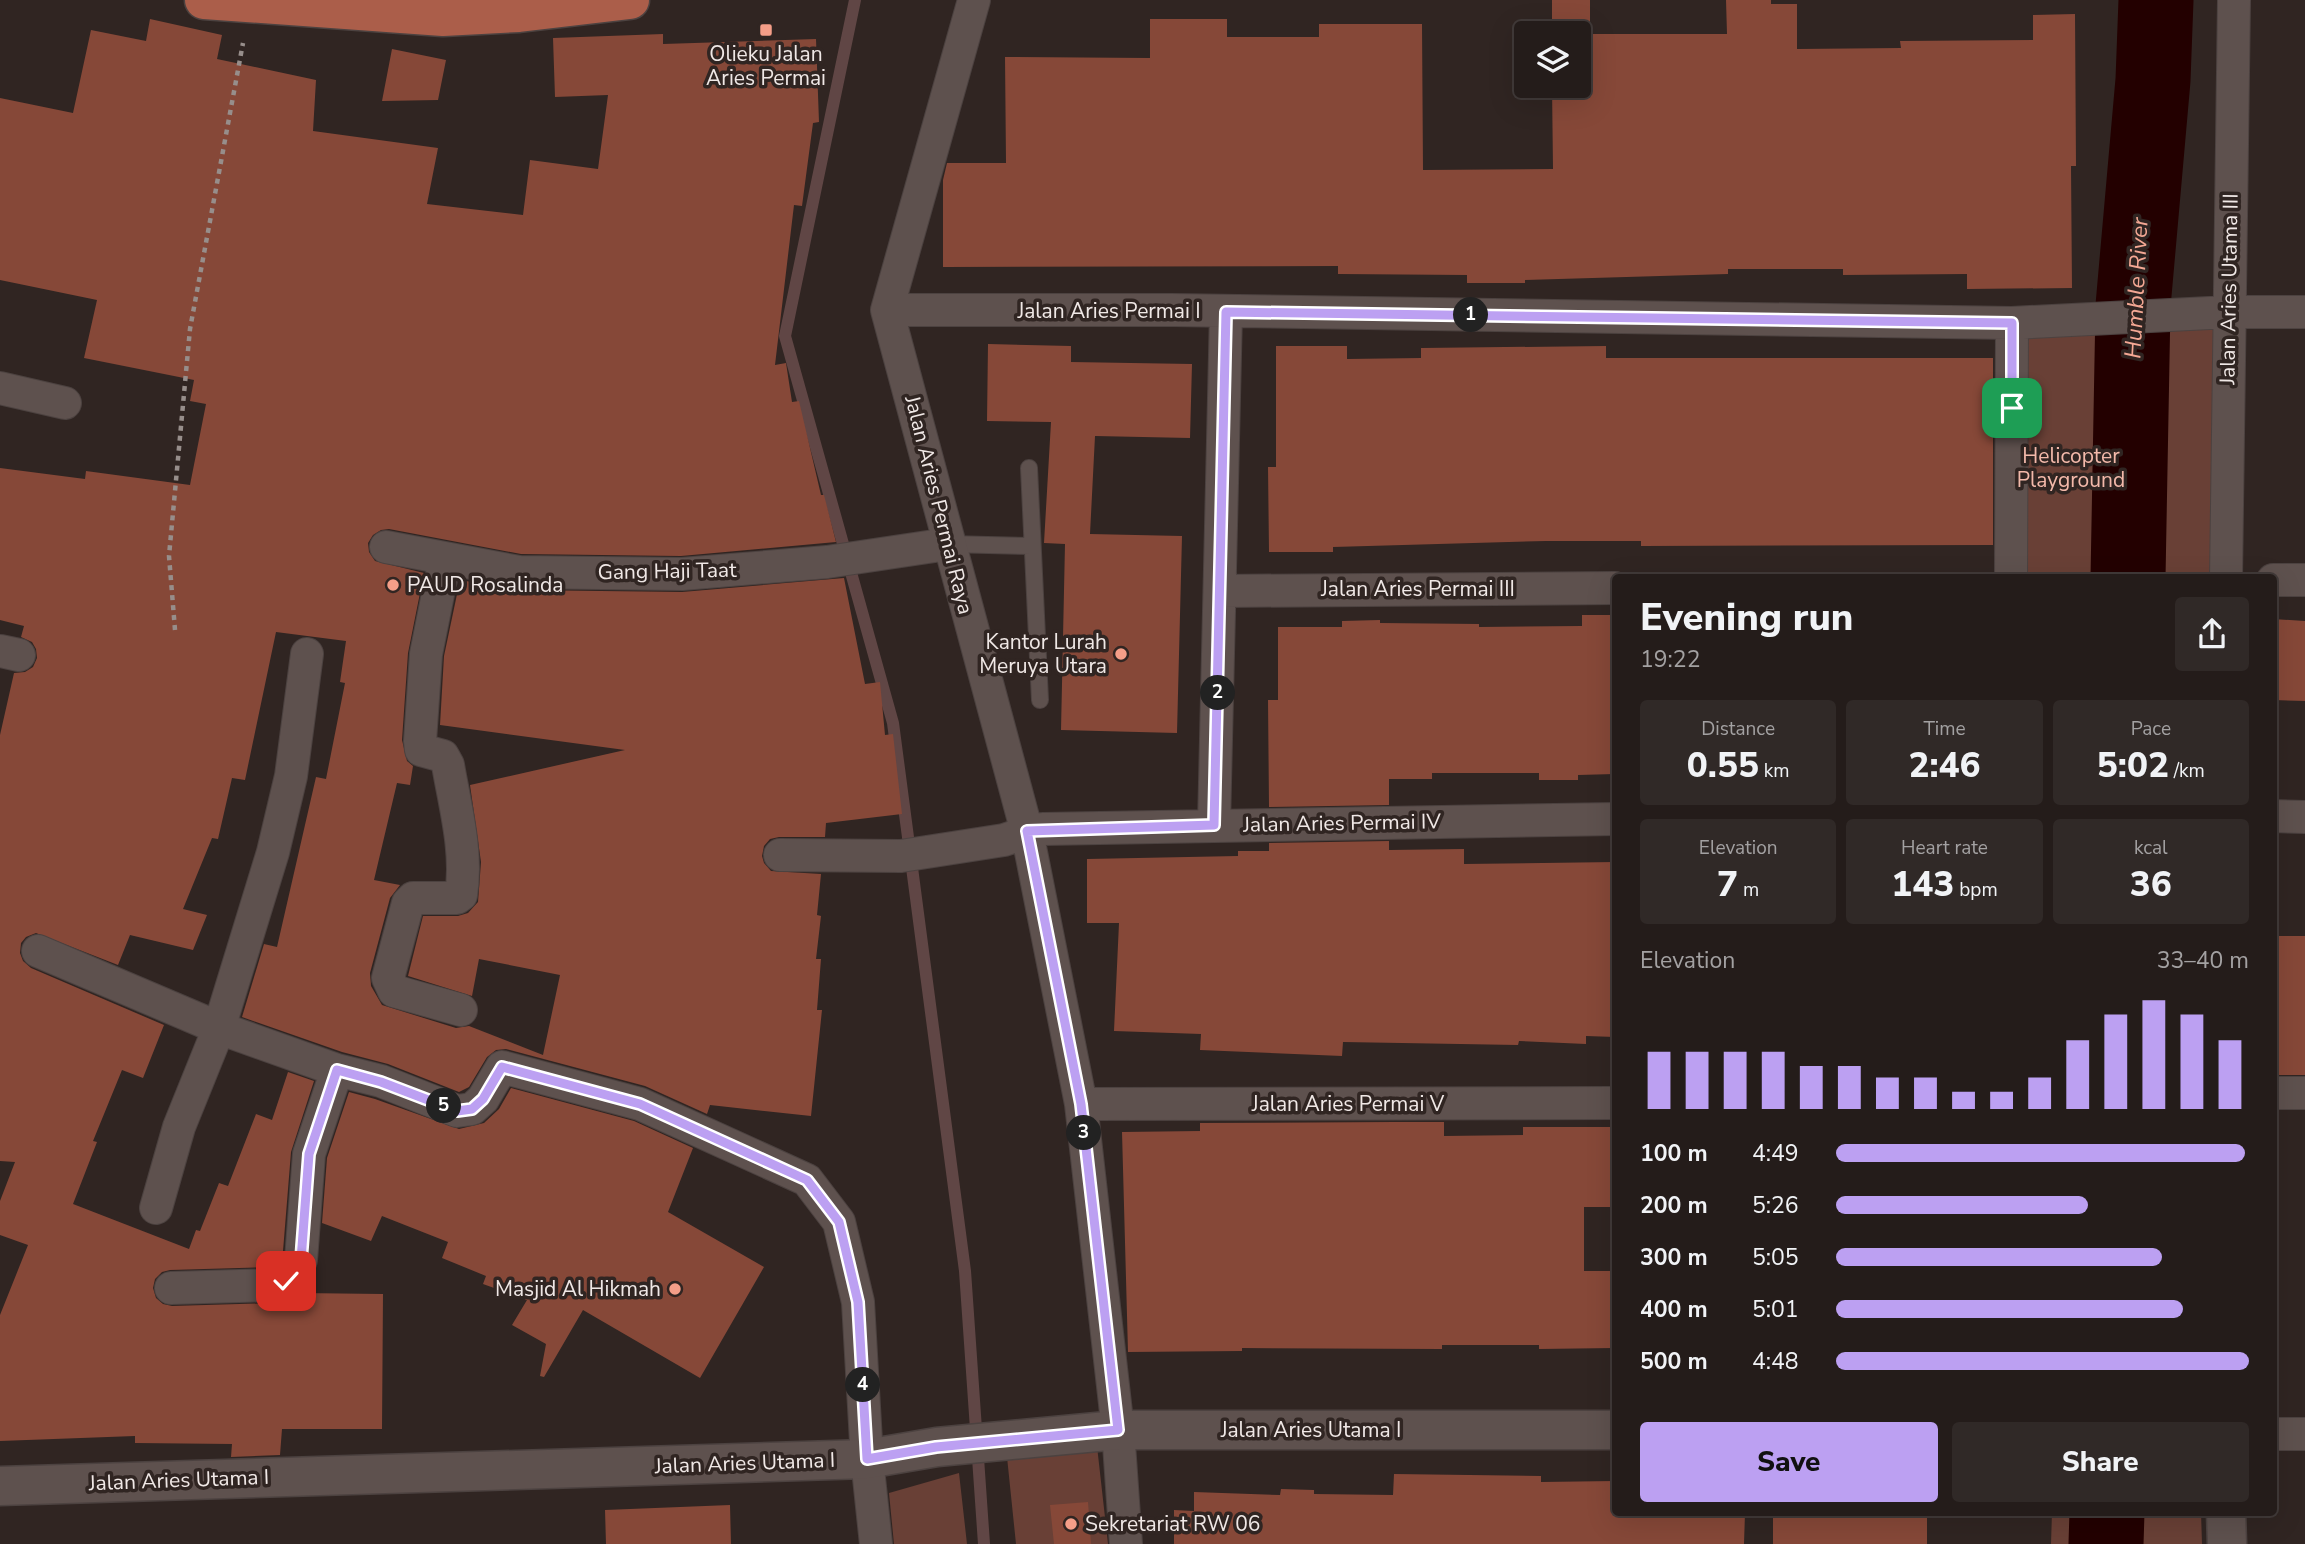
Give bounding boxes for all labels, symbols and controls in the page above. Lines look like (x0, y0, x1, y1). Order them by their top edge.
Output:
map controls (1514, 21, 1591, 98)
button: layers (1514, 21, 1591, 98)
marker: Olieku Jalan Aries Permai (758, 22, 774, 38)
place label: Olieku Jalan Aries Permai (706, 40, 826, 92)
street label: Jalan Aries Utama III (2213, 193, 2245, 386)
water label: Humble River (2117, 216, 2156, 359)
street label: Jalan Aries Permai I (1016, 297, 1201, 325)
pin: 1 (1454, 298, 1488, 332)
text: 1 (1465, 301, 1476, 327)
pin (1982, 378, 2042, 438)
icon: arrive (1993, 389, 2031, 427)
street label: Jalan Aries Permai Raya (898, 392, 980, 617)
park label: Helicopter Playground (2017, 442, 2125, 494)
street label: Gang Haji Taat (597, 556, 737, 586)
place label: PAUD Rosalinda (407, 571, 563, 599)
street label: Jalan Aries Permai III (1320, 575, 1515, 603)
marker: PAUD Rosalinda (385, 577, 401, 593)
text: Evening run (1640, 592, 1853, 643)
button: share (2175, 597, 2249, 671)
place label: Kantor Lurah Meruya Utara (979, 628, 1107, 680)
text: 19:22 (1640, 644, 1700, 675)
marker: Kantor Lurah Meruya Utara (1113, 646, 1129, 662)
pin: 2 (1200, 676, 1236, 710)
text: 2 (1212, 679, 1223, 705)
text: Distance (1701, 716, 1775, 742)
text: Time (1923, 716, 1966, 742)
text: Pace (2131, 716, 2171, 742)
text: 0.55 (1687, 742, 1759, 789)
text: 2:46 (1908, 742, 1981, 789)
text: 5:02 (2097, 742, 2169, 789)
text: km (1759, 758, 1790, 784)
text: /km (2169, 758, 2205, 784)
street label: Jalan Aries Permai IV (1242, 807, 1442, 839)
text: Elevation (1699, 835, 1778, 861)
text: Heart rate (1901, 835, 1988, 861)
text: kcal (2134, 835, 2168, 861)
text: 7 (1717, 861, 1738, 908)
text: 143 (1891, 861, 1954, 908)
text: 36 (2130, 861, 2172, 908)
text: m (1738, 877, 1759, 903)
text: bpm (1954, 877, 1998, 903)
text: Elevation (1640, 945, 1735, 976)
text: 33–40 m (2157, 945, 2249, 976)
pin: 5 (426, 1088, 462, 1124)
street label: Jalan Aries Permai V (1251, 1090, 1445, 1118)
text: 5 (438, 1092, 449, 1118)
pin: 3 (1066, 1116, 1102, 1150)
text: 3 (1078, 1119, 1089, 1145)
text: 100 m (1640, 1138, 1708, 1169)
text: 4:49 (1752, 1138, 1799, 1169)
text: 200 m (1640, 1190, 1708, 1221)
text: 5:26 (1752, 1190, 1799, 1221)
text: 300 m (1640, 1242, 1708, 1273)
text: 5:05 (1752, 1242, 1799, 1273)
pin (256, 1251, 316, 1311)
icon: check (267, 1262, 305, 1300)
place label: Masjid Al Hikmah (495, 1275, 661, 1303)
marker: Masjid Al Hikmah (667, 1281, 683, 1297)
text: 400 m (1640, 1294, 1708, 1325)
text: 5:01 (1752, 1294, 1799, 1325)
text: 500 m (1640, 1346, 1708, 1377)
text: 4:48 (1752, 1346, 1799, 1377)
pin: 4 (846, 1368, 880, 1402)
text: 4 (857, 1371, 868, 1397)
street label: Jalan Aries Utama I (1220, 1416, 1401, 1444)
button: Save (1640, 1422, 1938, 1502)
button: Share (1952, 1422, 2249, 1502)
street label: Jalan Aries Utama I (653, 1446, 836, 1480)
street label: Jalan Aries Utama I (87, 1463, 270, 1497)
place label: Sekretariat RW 06 (1085, 1510, 1260, 1538)
marker: Sekretariat RW 06 (1063, 1516, 1079, 1532)

